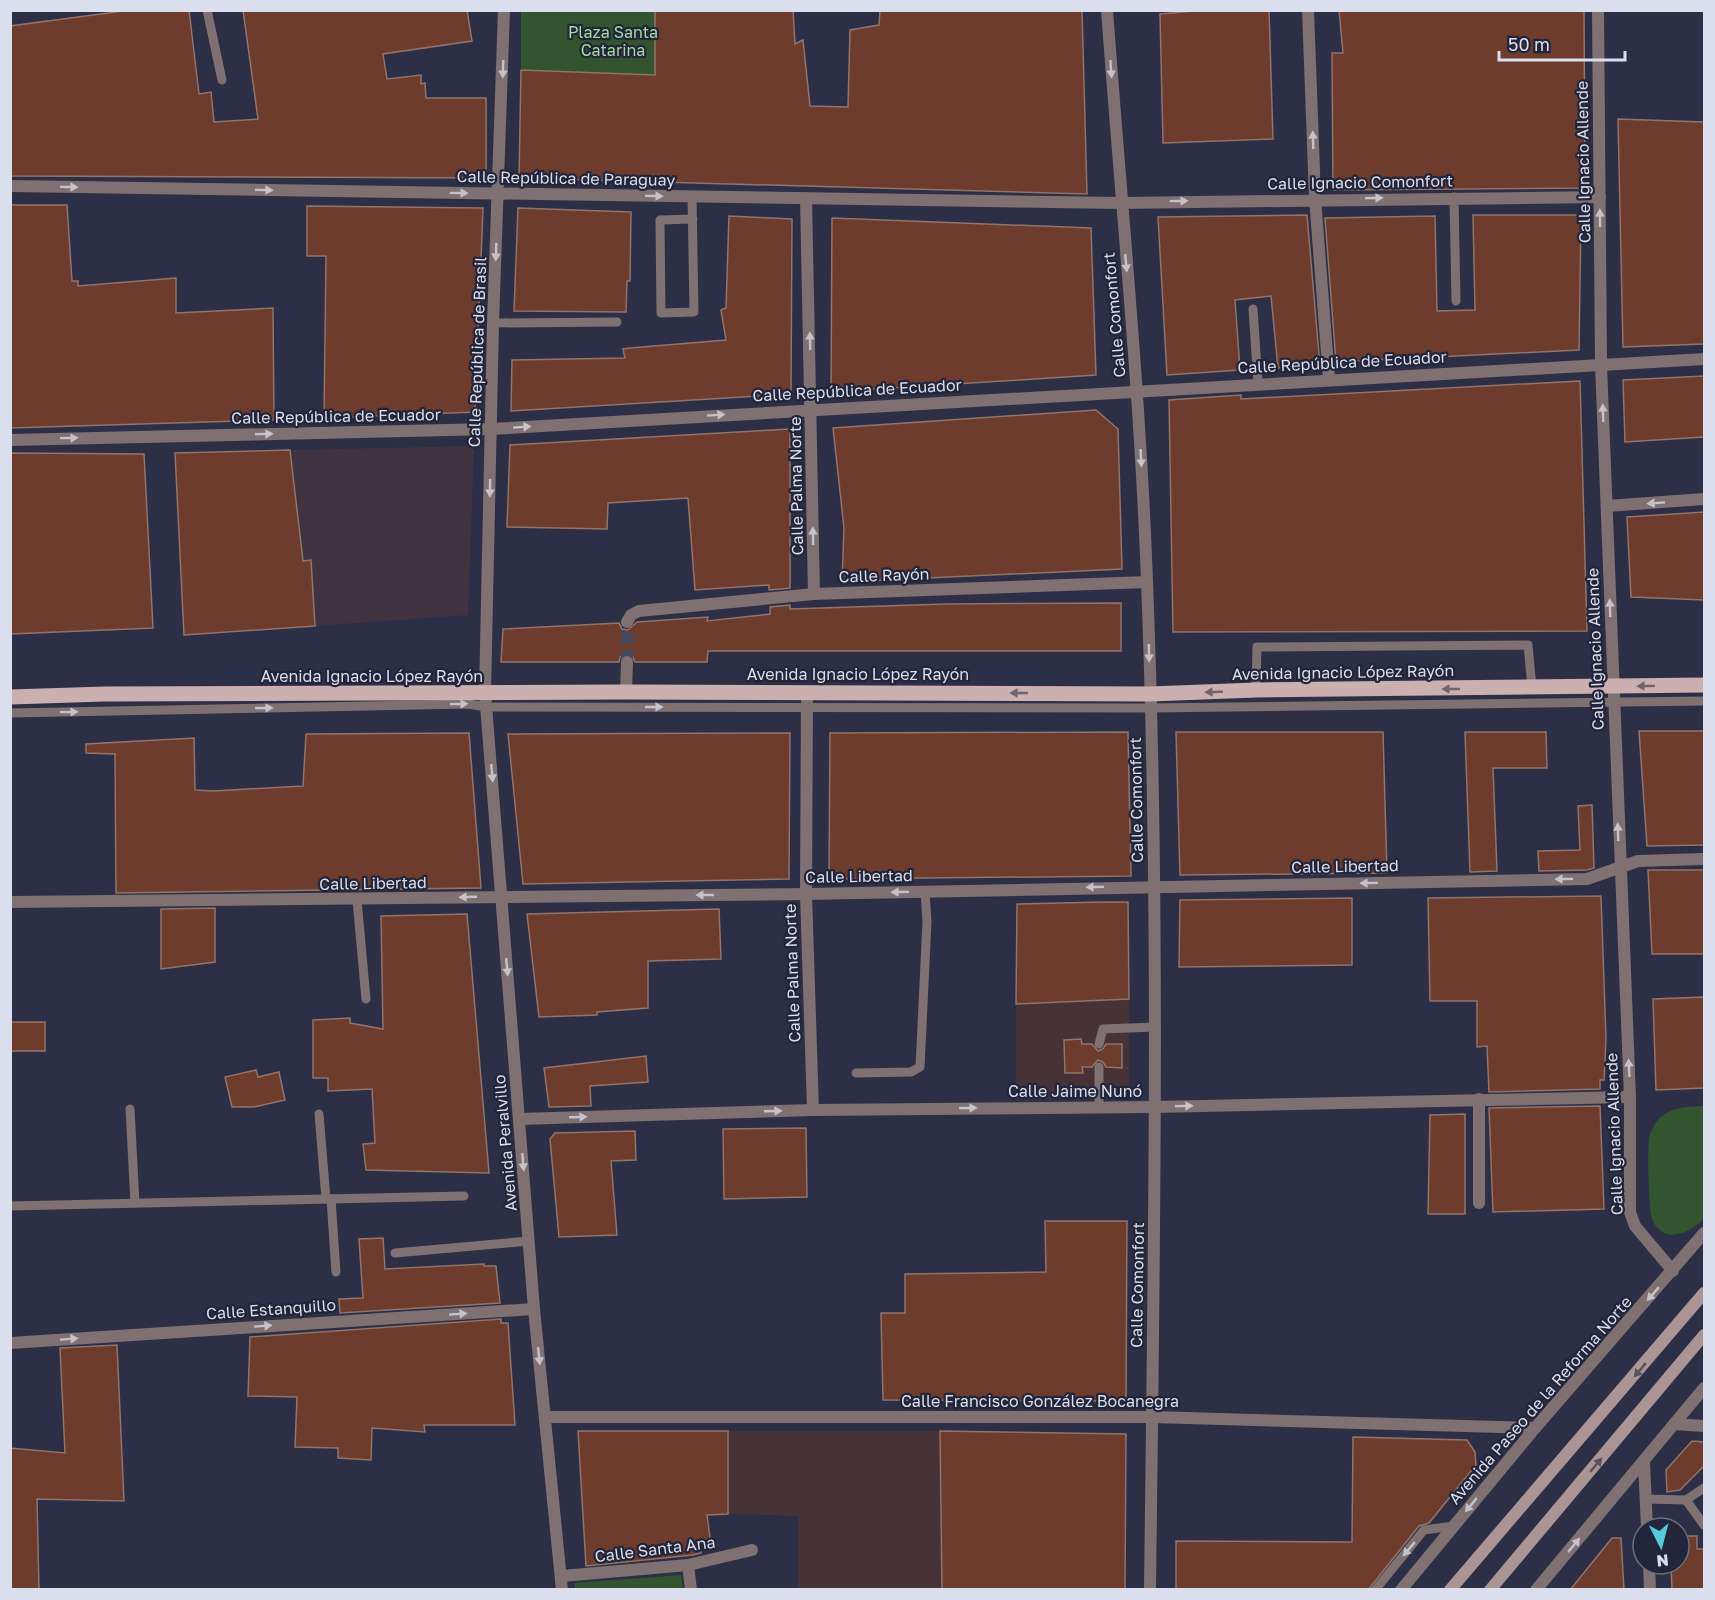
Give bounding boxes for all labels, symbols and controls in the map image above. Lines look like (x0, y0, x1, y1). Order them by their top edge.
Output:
park label: Plaza Santa Catarina (568, 22, 658, 60)
scale bar (1499, 24, 1625, 62)
text: 50 m (1508, 33, 1550, 55)
one-way arrow (498, 59, 508, 78)
one-way arrow (1107, 59, 1116, 78)
street label: Calle Ignacio Allende (1572, 81, 1594, 243)
one-way arrow (1308, 130, 1317, 149)
street label: Calle República de Paraguay (457, 166, 676, 190)
street label: Calle Ignacio Comonfort (1267, 170, 1453, 194)
one-way arrow (59, 182, 78, 191)
one-way arrow (254, 185, 273, 194)
one-way arrow (449, 188, 468, 197)
one-way arrow (644, 191, 663, 200)
one-way arrow (1365, 193, 1384, 203)
one-way arrow (1170, 197, 1189, 206)
one-way arrow (1595, 208, 1605, 227)
one-way arrow (491, 242, 501, 261)
street label: Calle Comonfort (1099, 252, 1129, 378)
one-way arrow (1121, 254, 1131, 273)
street label: Calle República de Brasil (464, 256, 490, 448)
one-way arrow (805, 331, 814, 350)
street label: Calle República de Ecuador (1237, 347, 1447, 377)
street label: Calle República de Ecuador (752, 375, 962, 405)
one-way arrow (1599, 403, 1608, 422)
street label: Calle República de Ecuador (231, 404, 441, 428)
one-way arrow (707, 410, 726, 419)
street label: Calle Palma Norte (785, 416, 807, 556)
one-way arrow (512, 422, 531, 432)
one-way arrow (254, 429, 273, 439)
one-way arrow (59, 434, 78, 443)
one-way arrow (1136, 448, 1145, 467)
one-way arrow (485, 479, 495, 498)
one-way arrow (1646, 498, 1665, 507)
one-way arrow (808, 526, 818, 545)
street label: Calle Rayón (838, 563, 930, 587)
street label: Calle Ignacio Allende (1582, 568, 1608, 730)
one-way arrow (1606, 598, 1615, 617)
one-way arrow (1144, 643, 1154, 662)
street label: Avenida Ignacio López Rayón (1232, 660, 1454, 684)
street label: Avenida Ignacio López Rayón (747, 664, 969, 684)
street label: Avenida Ignacio López Rayón (261, 666, 483, 686)
one-way arrow (1637, 682, 1656, 691)
one-way arrow (1442, 684, 1461, 694)
one-way arrow (1205, 687, 1224, 696)
one-way arrow (1010, 688, 1029, 698)
one-way arrow (449, 699, 468, 709)
one-way arrow (644, 702, 663, 712)
one-way arrow (254, 703, 273, 713)
one-way arrow (59, 707, 78, 717)
street label: Calle Comonfort (1125, 737, 1147, 863)
one-way arrow (487, 763, 496, 782)
one-way arrow (1614, 822, 1623, 841)
street label: Calle Libertad (1291, 855, 1399, 877)
street label: Calle Libertad (805, 865, 913, 887)
street label: Calle Libertad (319, 872, 427, 894)
one-way arrow (1554, 874, 1573, 884)
one-way arrow (1359, 878, 1378, 887)
one-way arrow (1086, 883, 1105, 892)
one-way arrow (891, 887, 910, 896)
one-way arrow (696, 890, 715, 900)
one-way arrow (459, 893, 478, 902)
street label: Calle Palma Norte (780, 903, 804, 1043)
one-way arrow (502, 958, 512, 977)
street label: Calle Ignacio Allende (1601, 1053, 1627, 1215)
one-way arrow (1624, 1059, 1633, 1078)
street label: Avenida Peralvillo (489, 1074, 521, 1212)
street label: Calle Jaime Nunó (1008, 1081, 1142, 1101)
one-way arrow (1174, 1102, 1193, 1111)
one-way arrow (958, 1103, 977, 1113)
one-way arrow (763, 1107, 782, 1116)
one-way arrow (568, 1112, 587, 1122)
one-way arrow (518, 1152, 527, 1171)
street label: Calle Comonfort (1126, 1222, 1148, 1348)
one-way arrow (1647, 1286, 1660, 1301)
street label: Avenida Paseo de la Reforma Norte (1444, 1292, 1636, 1508)
street label: Calle Estanquillo (205, 1294, 337, 1324)
one-way arrow (449, 1309, 468, 1318)
one-way arrow (254, 1322, 273, 1331)
one-way arrow (59, 1334, 78, 1343)
one-way arrow (534, 1346, 544, 1365)
one-way arrow (1633, 1362, 1646, 1378)
street label: Calle Francisco González Bocanegra (901, 1391, 1179, 1411)
one-way arrow (1589, 1458, 1602, 1473)
one-way arrow (1465, 1497, 1478, 1512)
north arrow (1631, 1516, 1691, 1576)
street label: Calle Santa Ana (594, 1532, 716, 1566)
one-way arrow (1567, 1538, 1580, 1553)
one-way arrow (1403, 1541, 1416, 1556)
text: N (1655, 1550, 1670, 1571)

